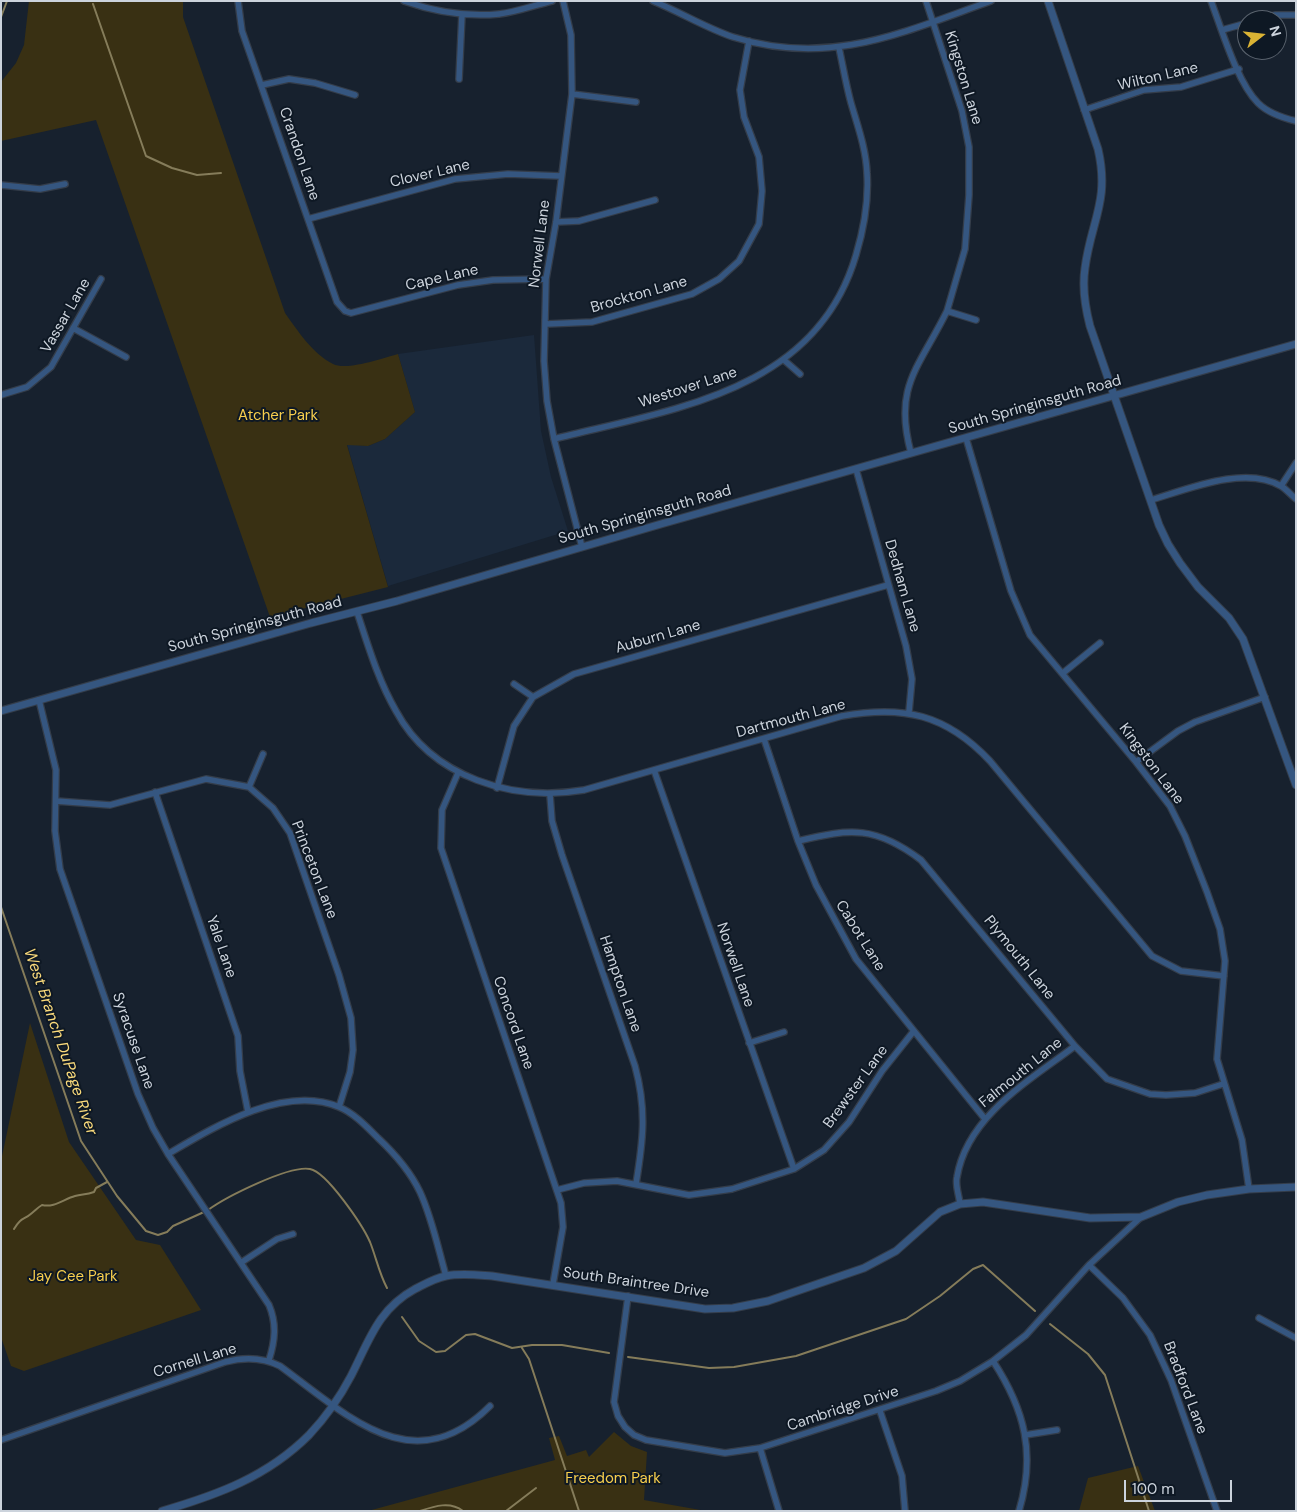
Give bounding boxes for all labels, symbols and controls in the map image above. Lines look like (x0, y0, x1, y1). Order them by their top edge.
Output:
north arrow (1237, 10, 1287, 60)
text: N (1265, 24, 1286, 39)
street label: Kingston Lane (940, 29, 986, 127)
street label: Wilton Lane (1116, 59, 1200, 95)
street label: Crandon Lane (275, 105, 323, 203)
street label: Clover Lane (388, 156, 472, 192)
street label: Norwell Lane (526, 199, 554, 289)
street label: Cape Lane (404, 261, 480, 295)
street label: Brockton Lane (589, 273, 689, 317)
street label: Vassar Lane (37, 275, 95, 357)
street label: Westover Lane (637, 364, 739, 412)
street label: South Springinsguth Road (946, 372, 1124, 438)
park label: Atcher Park (238, 407, 318, 425)
street label: South Springinsguth Road (556, 482, 734, 548)
street label: Dedham Lane (880, 538, 924, 634)
street label: South Springinsguth Road (166, 593, 344, 657)
street label: Auburn Lane (613, 616, 703, 658)
street label: Dartmouth Lane (734, 696, 848, 742)
street label: Kingston Lane (1115, 720, 1187, 808)
street label: Princeton Lane (287, 818, 341, 922)
street label: Cabot Lane (831, 897, 889, 975)
street label: Plymouth Lane (980, 912, 1058, 1004)
street label: Yale Lane (202, 913, 240, 981)
street label: Norwell Lane (712, 920, 758, 1010)
street label: Hampton Lane (595, 933, 645, 1035)
water label: West Branch DuPage River (19, 946, 101, 1138)
street label: Concord Lane (489, 974, 537, 1072)
street label: Syracuse Lane (108, 990, 158, 1092)
street label: Falmouth Lane (976, 1034, 1066, 1112)
street label: Brewster Lane (820, 1042, 892, 1132)
street label: South Braintree Drive (562, 1264, 710, 1302)
park label: Jay Cee Park (28, 1268, 118, 1286)
street label: Bradford Lane (1159, 1339, 1211, 1437)
street label: Cornell Lane (151, 1340, 239, 1382)
street label: Cambridge Drive (785, 1382, 901, 1436)
park label: Freedom Park (565, 1470, 661, 1488)
scale bar (1127, 1470, 1234, 1502)
text: 100 m (1132, 1479, 1175, 1499)

